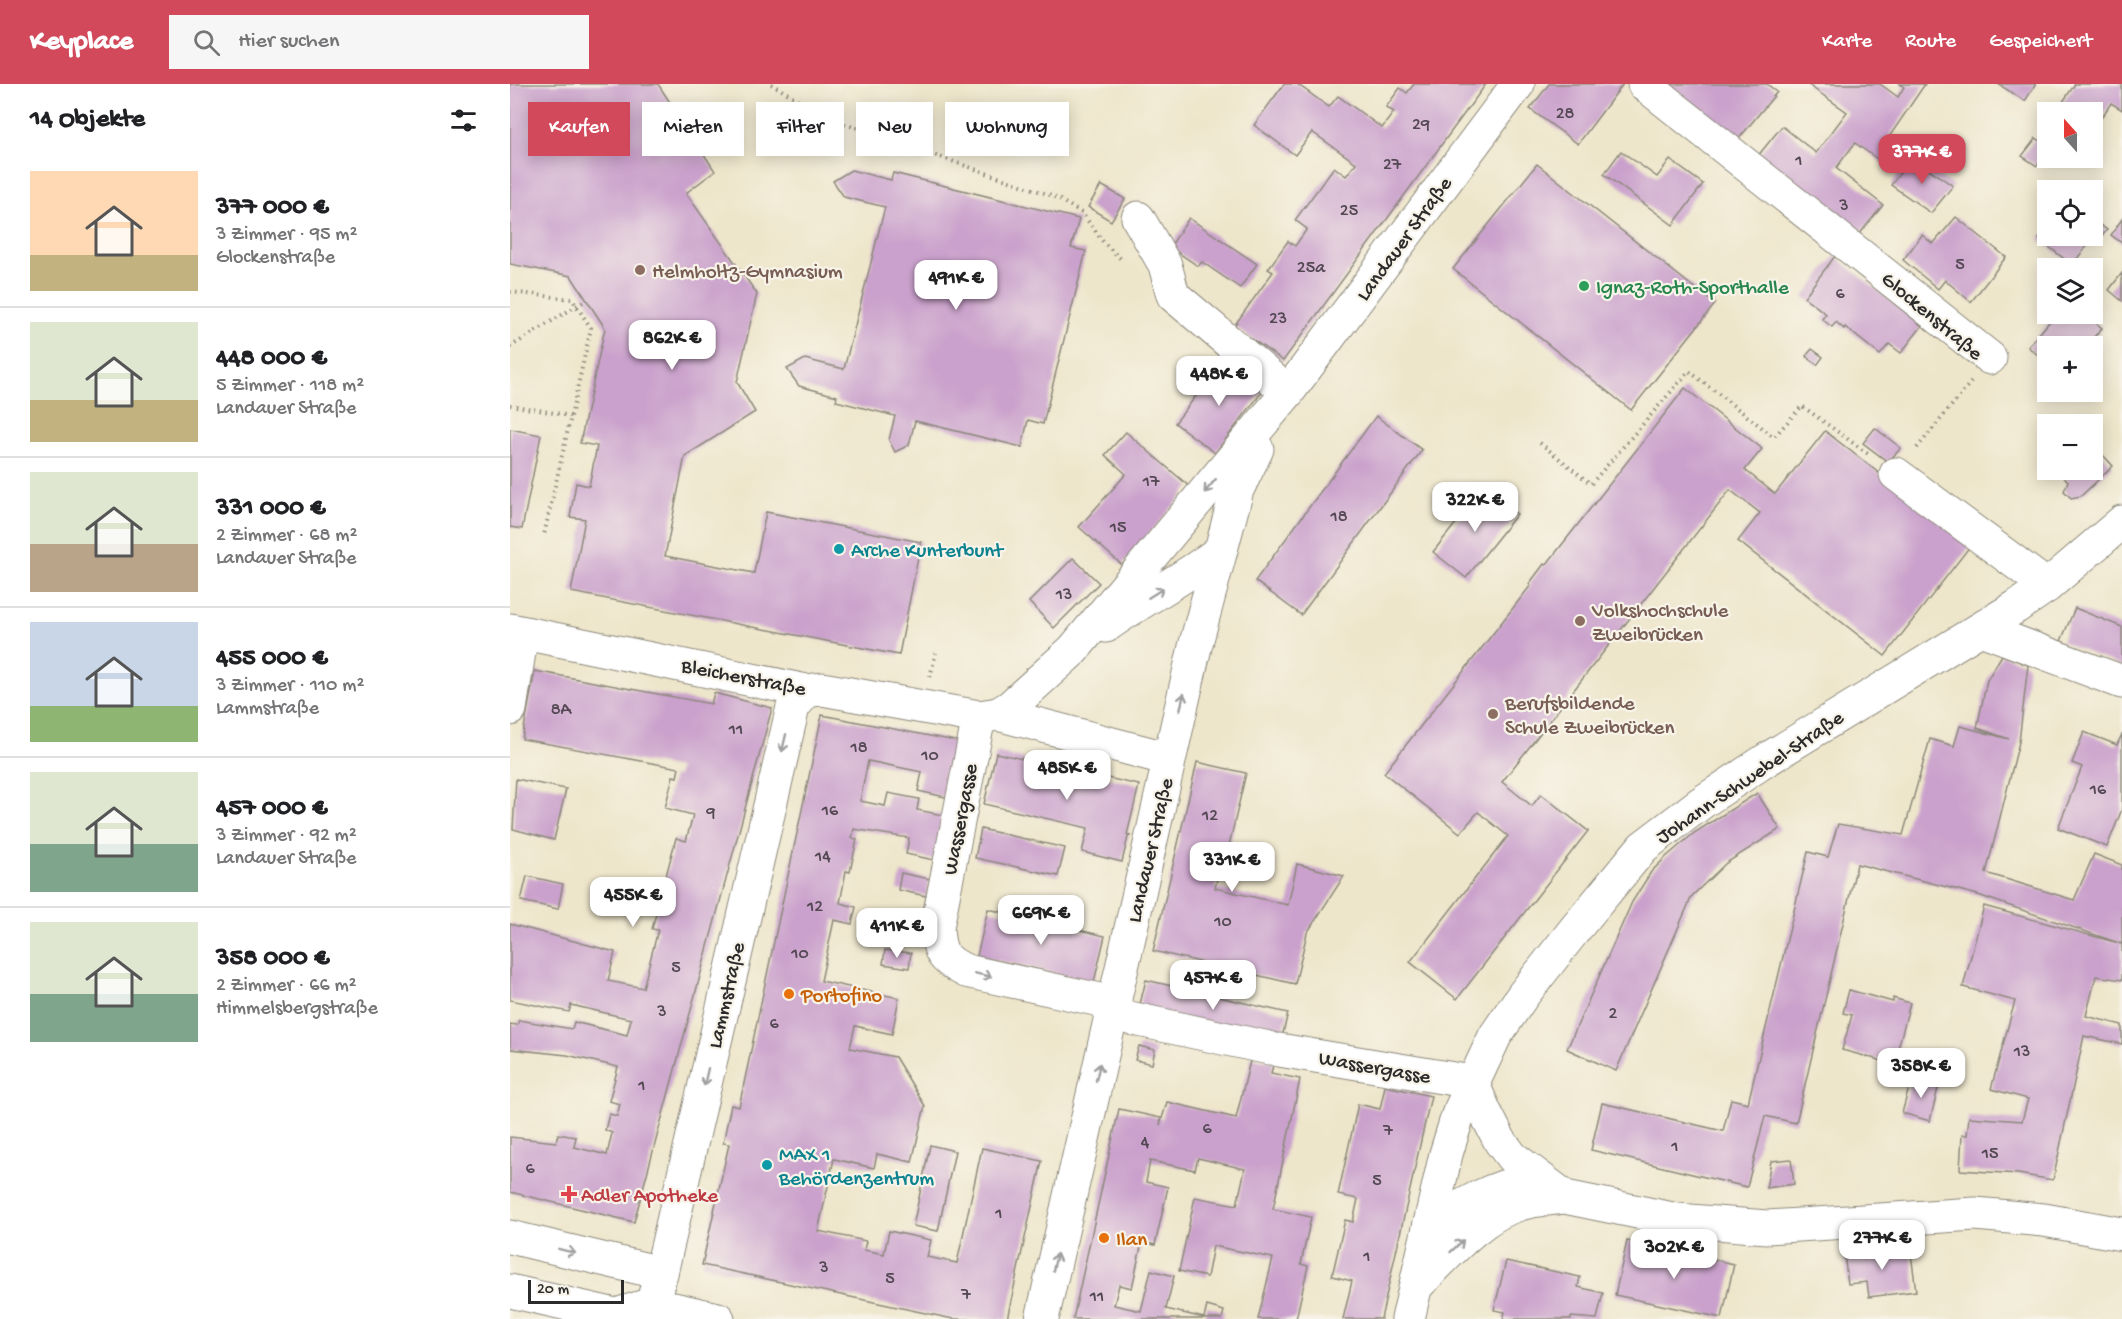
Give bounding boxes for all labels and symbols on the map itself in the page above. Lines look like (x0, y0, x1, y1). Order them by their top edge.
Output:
north arrow (2037, 102, 2103, 168)
house number: 28 (1556, 104, 1574, 125)
house number: 29 (1412, 115, 1430, 136)
pin: 377K € (1873, 134, 1971, 185)
house number: 1 (1794, 151, 1803, 172)
house number: 27 (1383, 155, 1402, 176)
street label: Landauer Straße (1352, 172, 1460, 307)
house number: 3 (1838, 196, 1849, 217)
house number: 25 (1340, 201, 1358, 222)
house number: 5 (1955, 255, 1965, 276)
house number: 25a (1297, 258, 1326, 279)
pin: 491K € (907, 260, 1005, 311)
place label: Helmholtz-Gymnasium (652, 261, 843, 286)
marker: Helmholtz-Gymnasium (633, 263, 647, 277)
street label: Glockenstraße (1875, 268, 1988, 368)
place label: Ignaz-Roth-Sporthalle (1596, 277, 1790, 302)
marker: Ignaz-Roth-Sporthalle (1577, 279, 1591, 293)
house number: 6 (1835, 284, 1845, 305)
house number: 23 (1269, 309, 1287, 330)
pin: 862K € (623, 320, 721, 371)
pin: 448K € (1170, 356, 1268, 407)
house number: 17 (1142, 472, 1160, 493)
one-way arrow (1203, 478, 1217, 493)
pin: 322K € (1426, 482, 1524, 533)
house number: 18 (1329, 507, 1348, 528)
house number: 15 (1109, 518, 1126, 539)
place label: Arche Kunterbunt (851, 540, 1005, 565)
marker: Arche Kunterbunt (832, 542, 846, 556)
house number: 13 (1055, 585, 1072, 606)
one-way arrow (1147, 587, 1164, 599)
place label: Volkshochschule Zweibrücken (1591, 600, 1730, 649)
marker: Volkshochschule Zweibrücken (1573, 614, 1587, 628)
street label: Bleicherstraße (678, 655, 809, 704)
one-way arrow (1177, 693, 1188, 713)
place label: Berufsbildende Schule Zweibrücken (1504, 693, 1674, 742)
house number: 8A (551, 700, 573, 721)
street label: Johann-Schwebel-Straße (1652, 706, 1850, 851)
marker: Berufsbildende Schule Zweibrücken (1486, 707, 1500, 721)
house number: 11 (728, 720, 743, 741)
one-way arrow (777, 734, 789, 753)
house number: 18 (849, 738, 868, 759)
house number: 10 (920, 746, 939, 767)
pin: 485K € (1018, 750, 1116, 801)
street label: Wassergasse (939, 761, 986, 878)
street label: Landauer Straße (1124, 775, 1181, 925)
house number: 16 (2089, 780, 2107, 801)
house number: 16 (821, 801, 839, 822)
house number: 9 (705, 803, 716, 824)
house number: 12 (1201, 806, 1218, 827)
pin: 331K € (1183, 842, 1281, 893)
house number: 14 (814, 847, 831, 868)
pin: 455K € (584, 877, 682, 928)
pin: 669K € (992, 895, 1090, 946)
house number: 12 (806, 897, 823, 918)
pin: 411K € (848, 908, 946, 959)
house number: 10 (1213, 912, 1232, 933)
street label: Lammstraße (704, 939, 753, 1051)
house number: 10 (790, 944, 809, 965)
house number: 5 (671, 958, 681, 979)
pin: 457K € (1164, 960, 1262, 1011)
one-way arrow (972, 970, 992, 981)
place label: Portofino (800, 985, 882, 1010)
marker: Portofino (782, 987, 796, 1001)
house number: 3 (656, 1002, 667, 1023)
house number: 2 (1609, 1004, 1618, 1025)
house number: 6 (769, 1014, 779, 1035)
house number: 13 (2013, 1042, 2030, 1063)
street label: Wassergasse (1317, 1047, 1433, 1092)
pin: 358K € (1872, 1048, 1970, 1099)
one-way arrow (1093, 1063, 1104, 1082)
one-way arrow (700, 1067, 712, 1086)
house number: 1 (637, 1076, 646, 1097)
house number: 6 (1202, 1119, 1212, 1140)
house number: 7 (1382, 1121, 1393, 1142)
house number: 4 (1141, 1133, 1150, 1154)
house number: 1 (1670, 1137, 1679, 1158)
place label: MAX 1 Behördenzentrum (778, 1144, 934, 1193)
house number: 15 (1981, 1144, 1998, 1165)
marker: MAX 1 Behördenzentrum (760, 1158, 774, 1172)
house number: 6 (525, 1159, 535, 1180)
house number: 5 (1372, 1171, 1382, 1192)
place label: Adler Apotheke (581, 1185, 719, 1210)
marker: Adler Apotheke (562, 1187, 576, 1201)
house number: 1 (994, 1204, 1003, 1225)
pin: 277K € (1833, 1220, 1931, 1271)
place label: Ilan (1116, 1229, 1147, 1254)
pin: 302K € (1625, 1229, 1723, 1280)
marker: Ilan (1097, 1231, 1111, 1245)
one-way arrow (1450, 1238, 1465, 1253)
one-way arrow (557, 1245, 576, 1257)
house number: 1 (1362, 1247, 1371, 1268)
one-way arrow (1049, 1253, 1061, 1272)
house number: 3 (818, 1258, 829, 1279)
house number: 5 (885, 1269, 895, 1290)
scale bar (528, 1277, 624, 1304)
house number: 7 (960, 1285, 971, 1306)
house number: 11 (1089, 1287, 1104, 1308)

